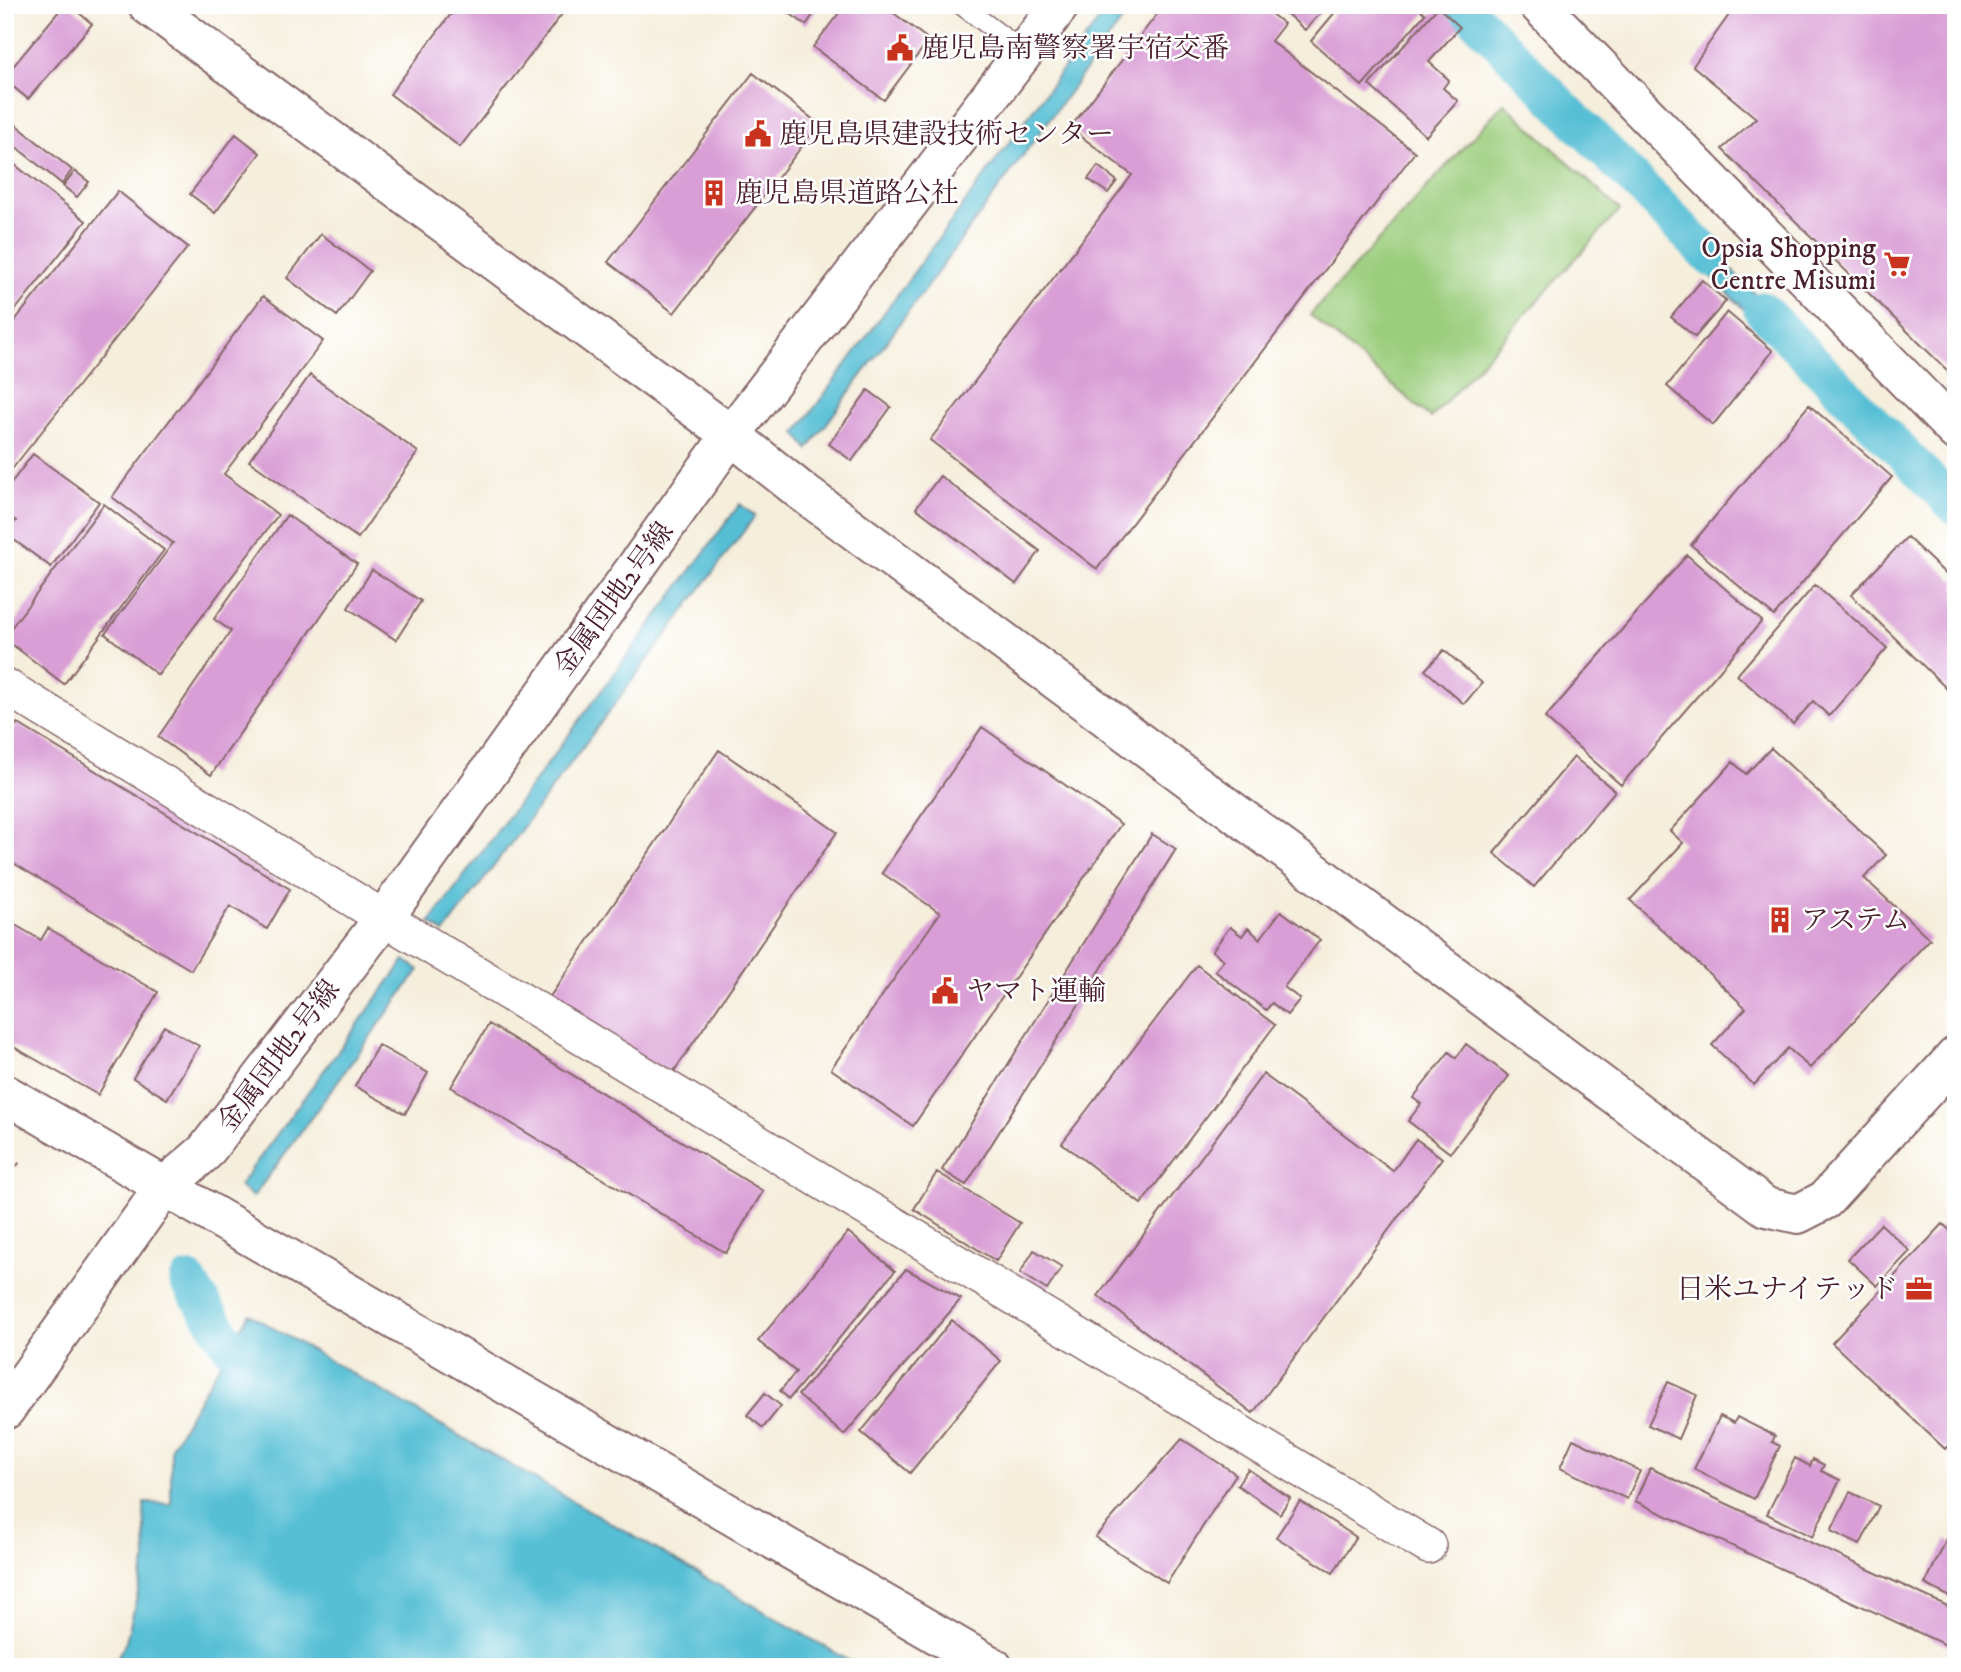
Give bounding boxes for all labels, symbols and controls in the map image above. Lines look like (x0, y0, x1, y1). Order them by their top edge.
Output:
place label: 鹿児島南警察署宇宿交番 (921, 31, 1229, 66)
public building icon: 鹿児島南警察署宇宿交番 (885, 33, 915, 63)
place label: 鹿児島県建設技術センター (779, 117, 1114, 152)
public building icon: 鹿児島県建設技術センター (743, 119, 773, 149)
place label: 鹿児島県道路公社 (735, 176, 959, 211)
building icon: 鹿児島県道路公社 (699, 178, 729, 208)
place label: Opsia Shopping Centre Misumi (1701, 231, 1876, 298)
supermarket icon: Opsia Shopping Centre Misumi (1882, 249, 1912, 279)
street label: 金属団地2号線 (546, 515, 682, 683)
place label: アステム (1801, 903, 1910, 938)
building icon: アステム (1765, 905, 1795, 935)
street label: 金属団地2号線 (210, 973, 348, 1139)
place label: ヤマト運輸 (966, 974, 1106, 1009)
public building icon: ヤマト運輸 (930, 976, 960, 1006)
place label: 日米ユナイテッド (1676, 1272, 1898, 1307)
office icon: 日米ユナイテッド (1904, 1274, 1934, 1304)

